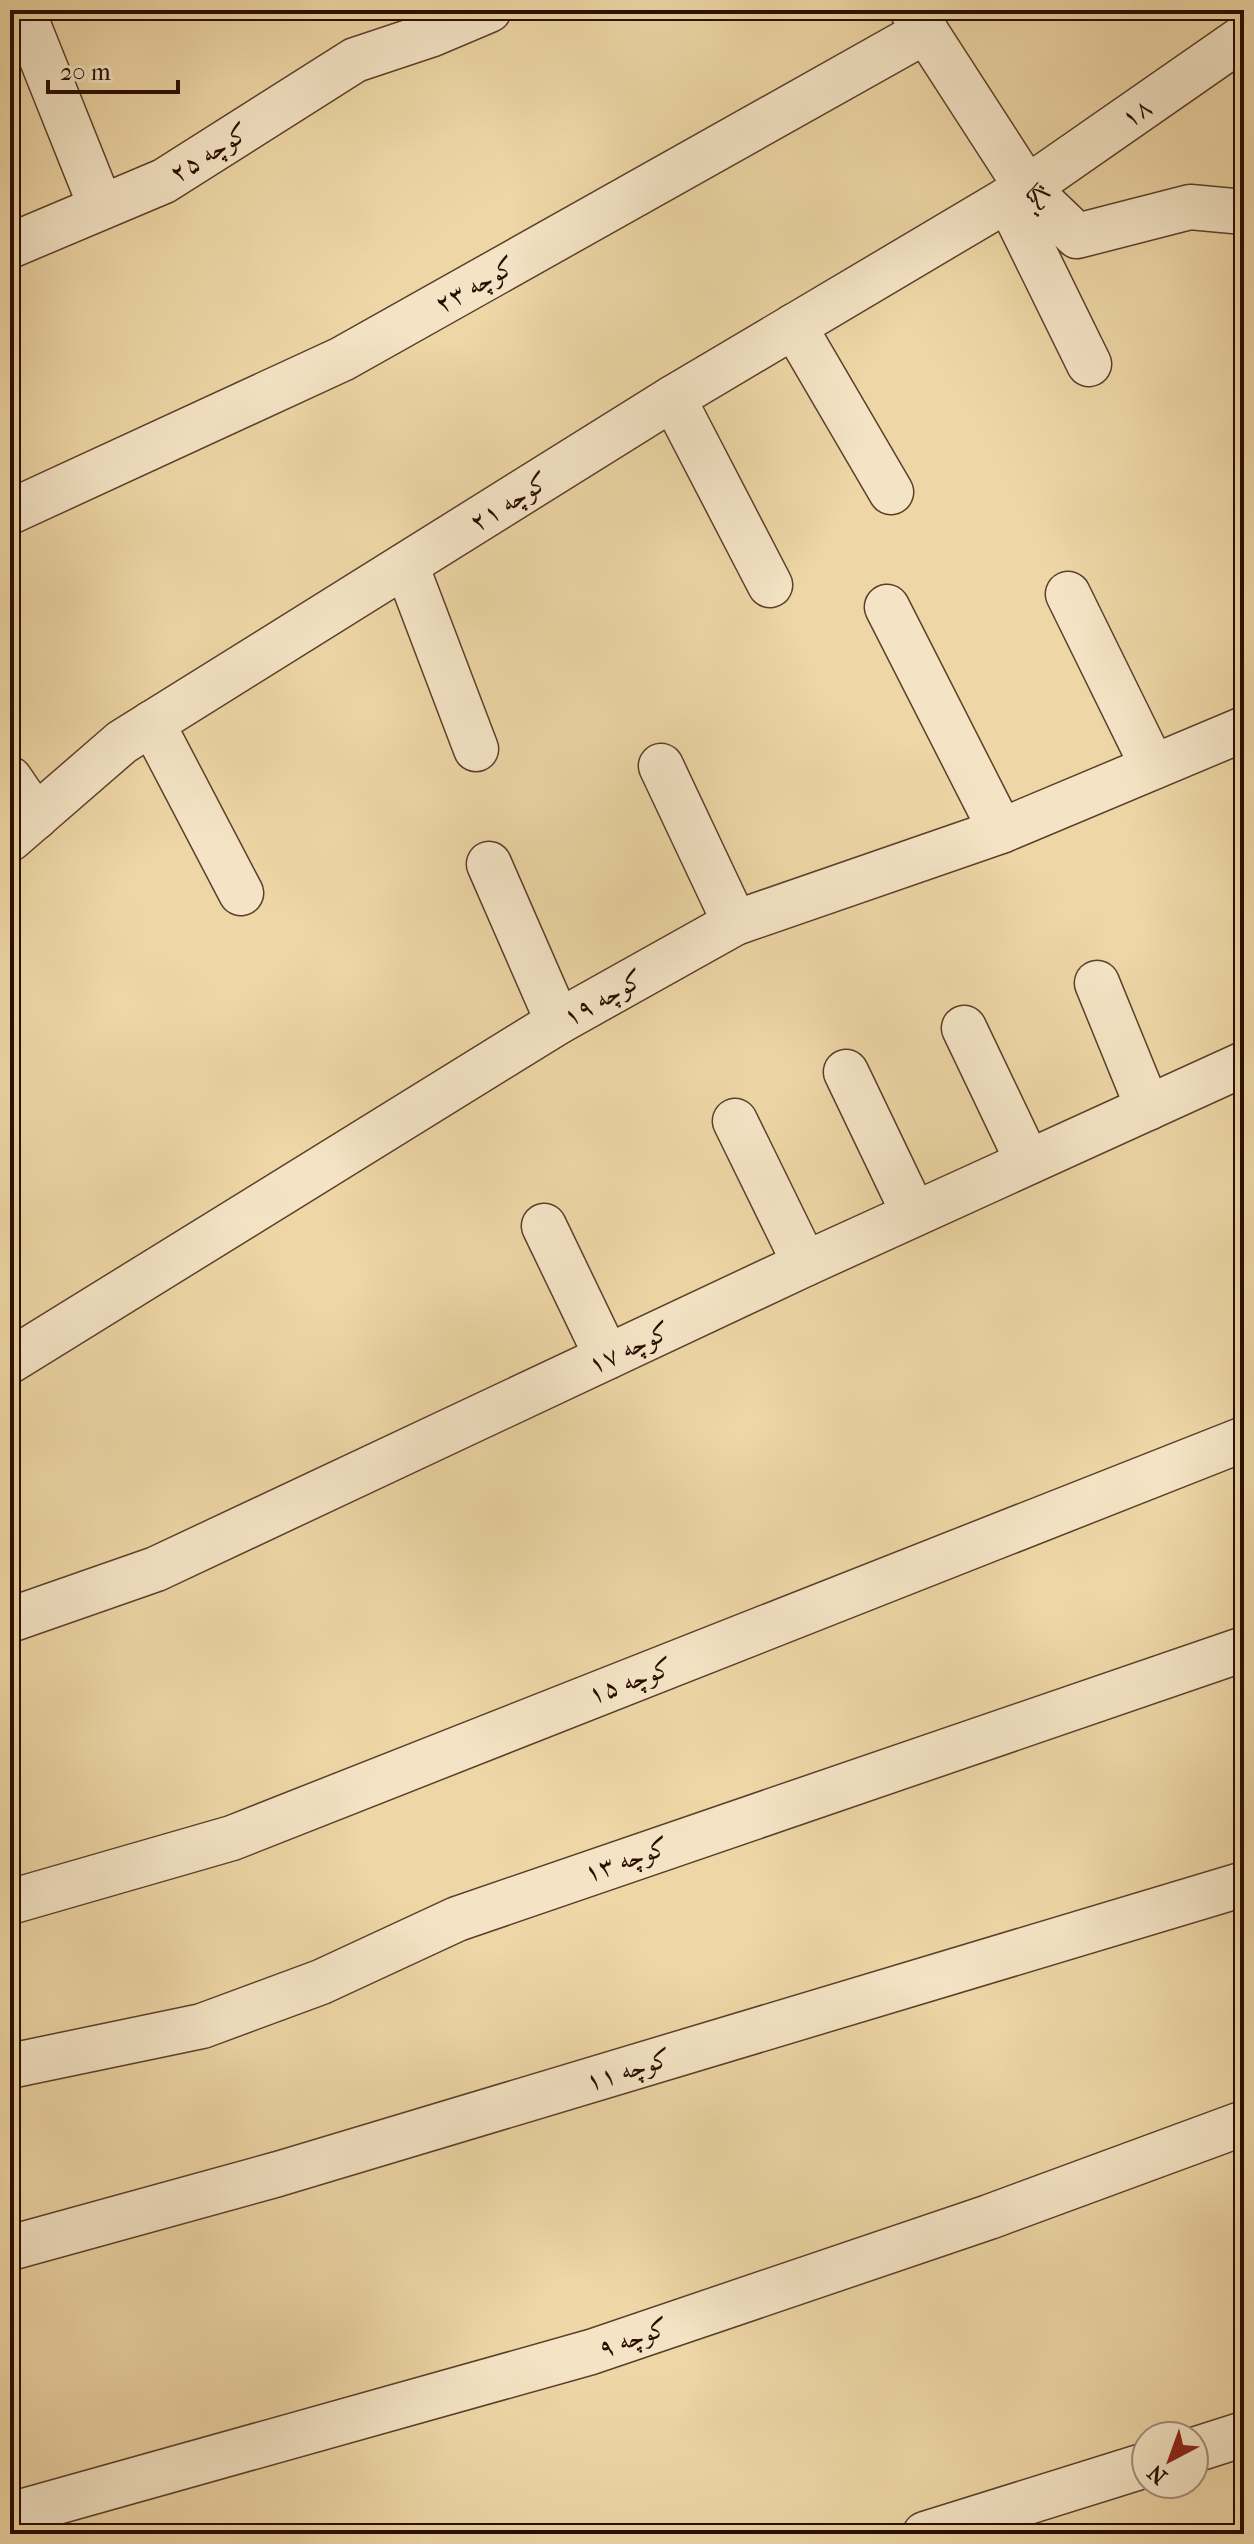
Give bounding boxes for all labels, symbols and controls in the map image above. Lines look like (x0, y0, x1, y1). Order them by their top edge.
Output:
scale bar (48, 44, 178, 94)
text: 20 m (60, 58, 111, 86)
street label: ۱۸ (1115, 91, 1158, 134)
street label: کوچه ۲۵ (164, 116, 256, 191)
street label: یکتا (1018, 177, 1060, 219)
street label: کوچه ۲۳ (429, 250, 522, 321)
street label: کوچه ۲۱ (464, 465, 556, 540)
street label: کوچه ۱۹ (557, 963, 650, 1034)
street label: کوچه ۱۷ (583, 1315, 676, 1382)
street label: کوچه ۱۵ (584, 1651, 677, 1712)
street label: کوچه ۱۳ (580, 1831, 673, 1890)
street label: کوچه ۱۱ (582, 2042, 675, 2099)
street label: کوچه ۹ (594, 2311, 673, 2366)
north arrow (1130, 2420, 1210, 2500)
text: N (1142, 2459, 1172, 2490)

